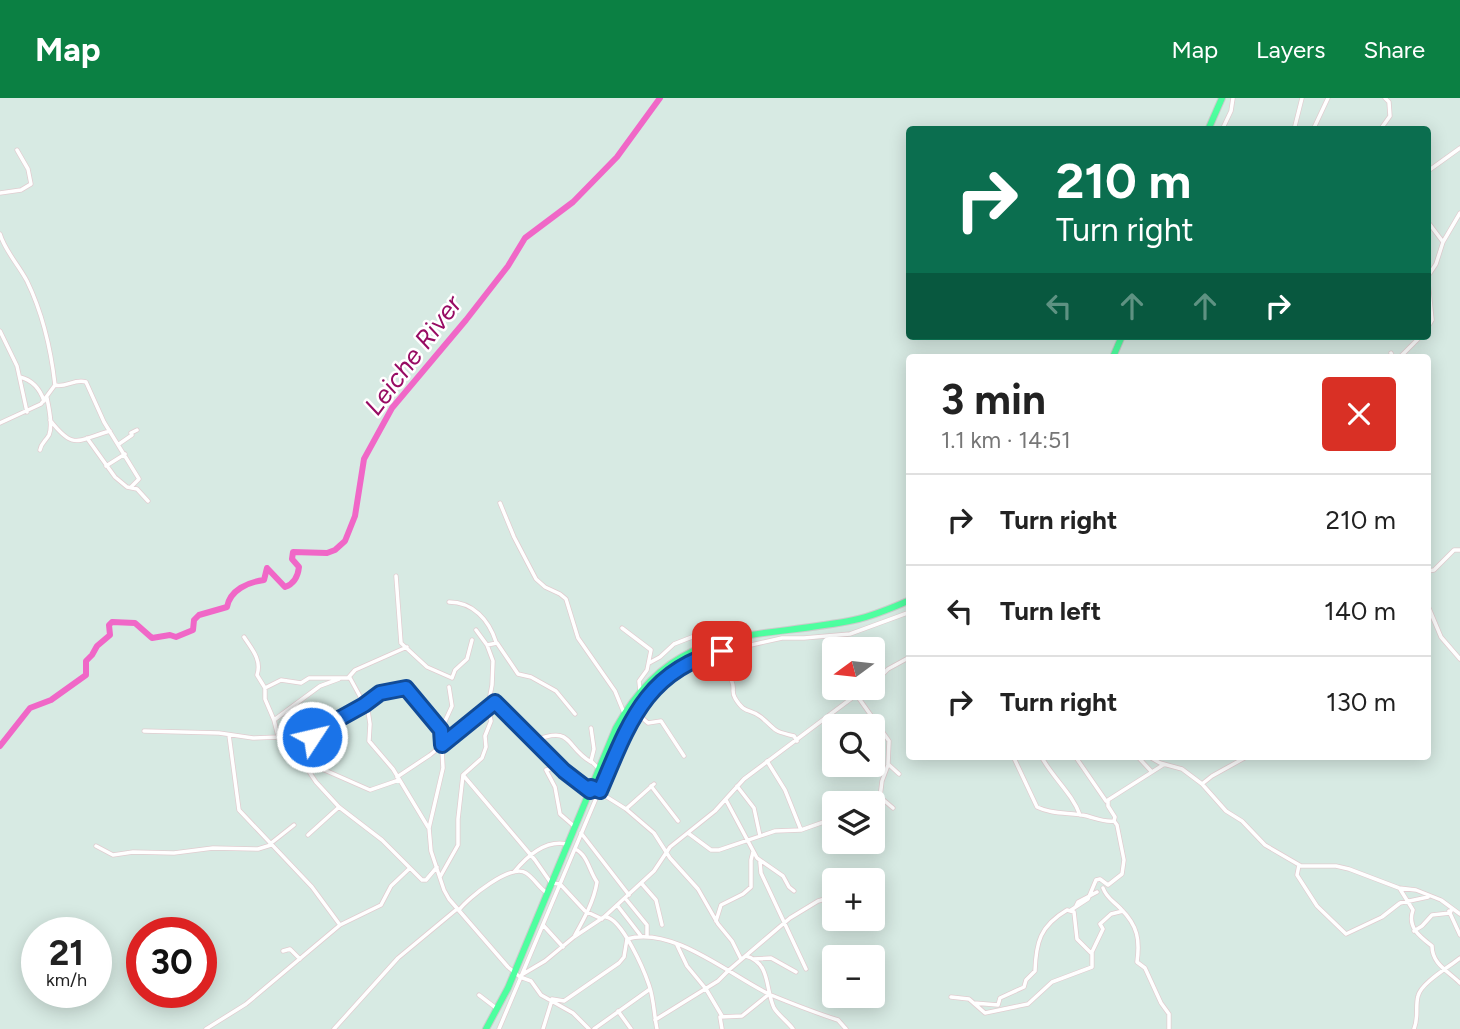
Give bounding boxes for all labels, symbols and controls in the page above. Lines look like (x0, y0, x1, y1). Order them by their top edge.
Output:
text: Map (35, 30, 101, 69)
text: Map (1171, 35, 1218, 64)
text: Layers (1256, 35, 1325, 64)
text: Share (1363, 35, 1425, 64)
text: 210 m (1056, 151, 1191, 210)
icon: right (941, 154, 1032, 245)
text: Turn right (1056, 211, 1194, 249)
icon: left (1040, 287, 1078, 325)
icon: ahead (1113, 287, 1151, 325)
icon: ahead (1186, 287, 1224, 325)
icon: right (1259, 287, 1297, 325)
water label: Leiche River (358, 288, 469, 421)
text: 3 min (941, 374, 1046, 425)
button: close (1322, 377, 1396, 451)
text: 1.1 km · 14:51 (941, 426, 1071, 454)
icon: right (941, 501, 979, 539)
text: Turn right (1000, 504, 1117, 536)
text: 210 m (1326, 504, 1396, 536)
icon: left (941, 592, 979, 630)
text: Turn left (1000, 595, 1101, 627)
text: 140 m (1324, 595, 1396, 627)
pin (692, 621, 752, 681)
icon: arrive (703, 632, 741, 670)
north arrow (822, 637, 886, 700)
map controls (822, 637, 885, 1008)
icon: right (941, 683, 979, 721)
text: Turn right (1000, 686, 1117, 718)
text: 130 m (1326, 686, 1396, 718)
position arrow (275, 700, 349, 774)
button: search (822, 714, 885, 777)
button: layers (822, 791, 885, 854)
button: + (822, 868, 885, 931)
speed limit sign: 30 (126, 917, 217, 1008)
text: 21 (49, 932, 84, 974)
button: − (822, 945, 885, 1008)
text: km/h (46, 969, 87, 991)

